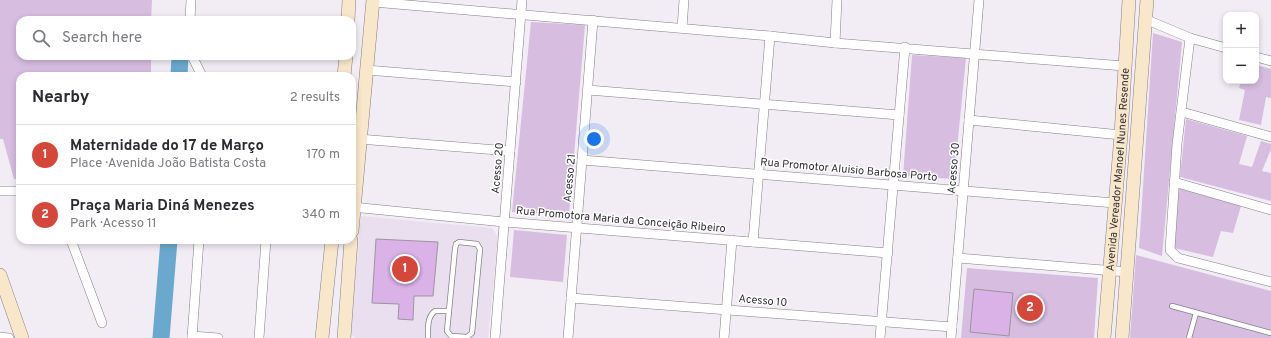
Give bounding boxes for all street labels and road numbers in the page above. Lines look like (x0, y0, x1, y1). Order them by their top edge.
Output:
street label: Avenida Vereador Manoel Nunes Resende (1104, 67, 1133, 272)
street label: Acesso 20 (489, 142, 507, 194)
street label: Acesso 30 (945, 142, 963, 194)
street label: Acesso 21 (561, 153, 579, 203)
street label: Rua Promotor Aluisio Barbosa Porto (760, 155, 938, 185)
street label: Rua Promotora Maria da Conceição Ribeiro (515, 204, 726, 236)
street label: Acesso 10 (738, 292, 788, 310)

